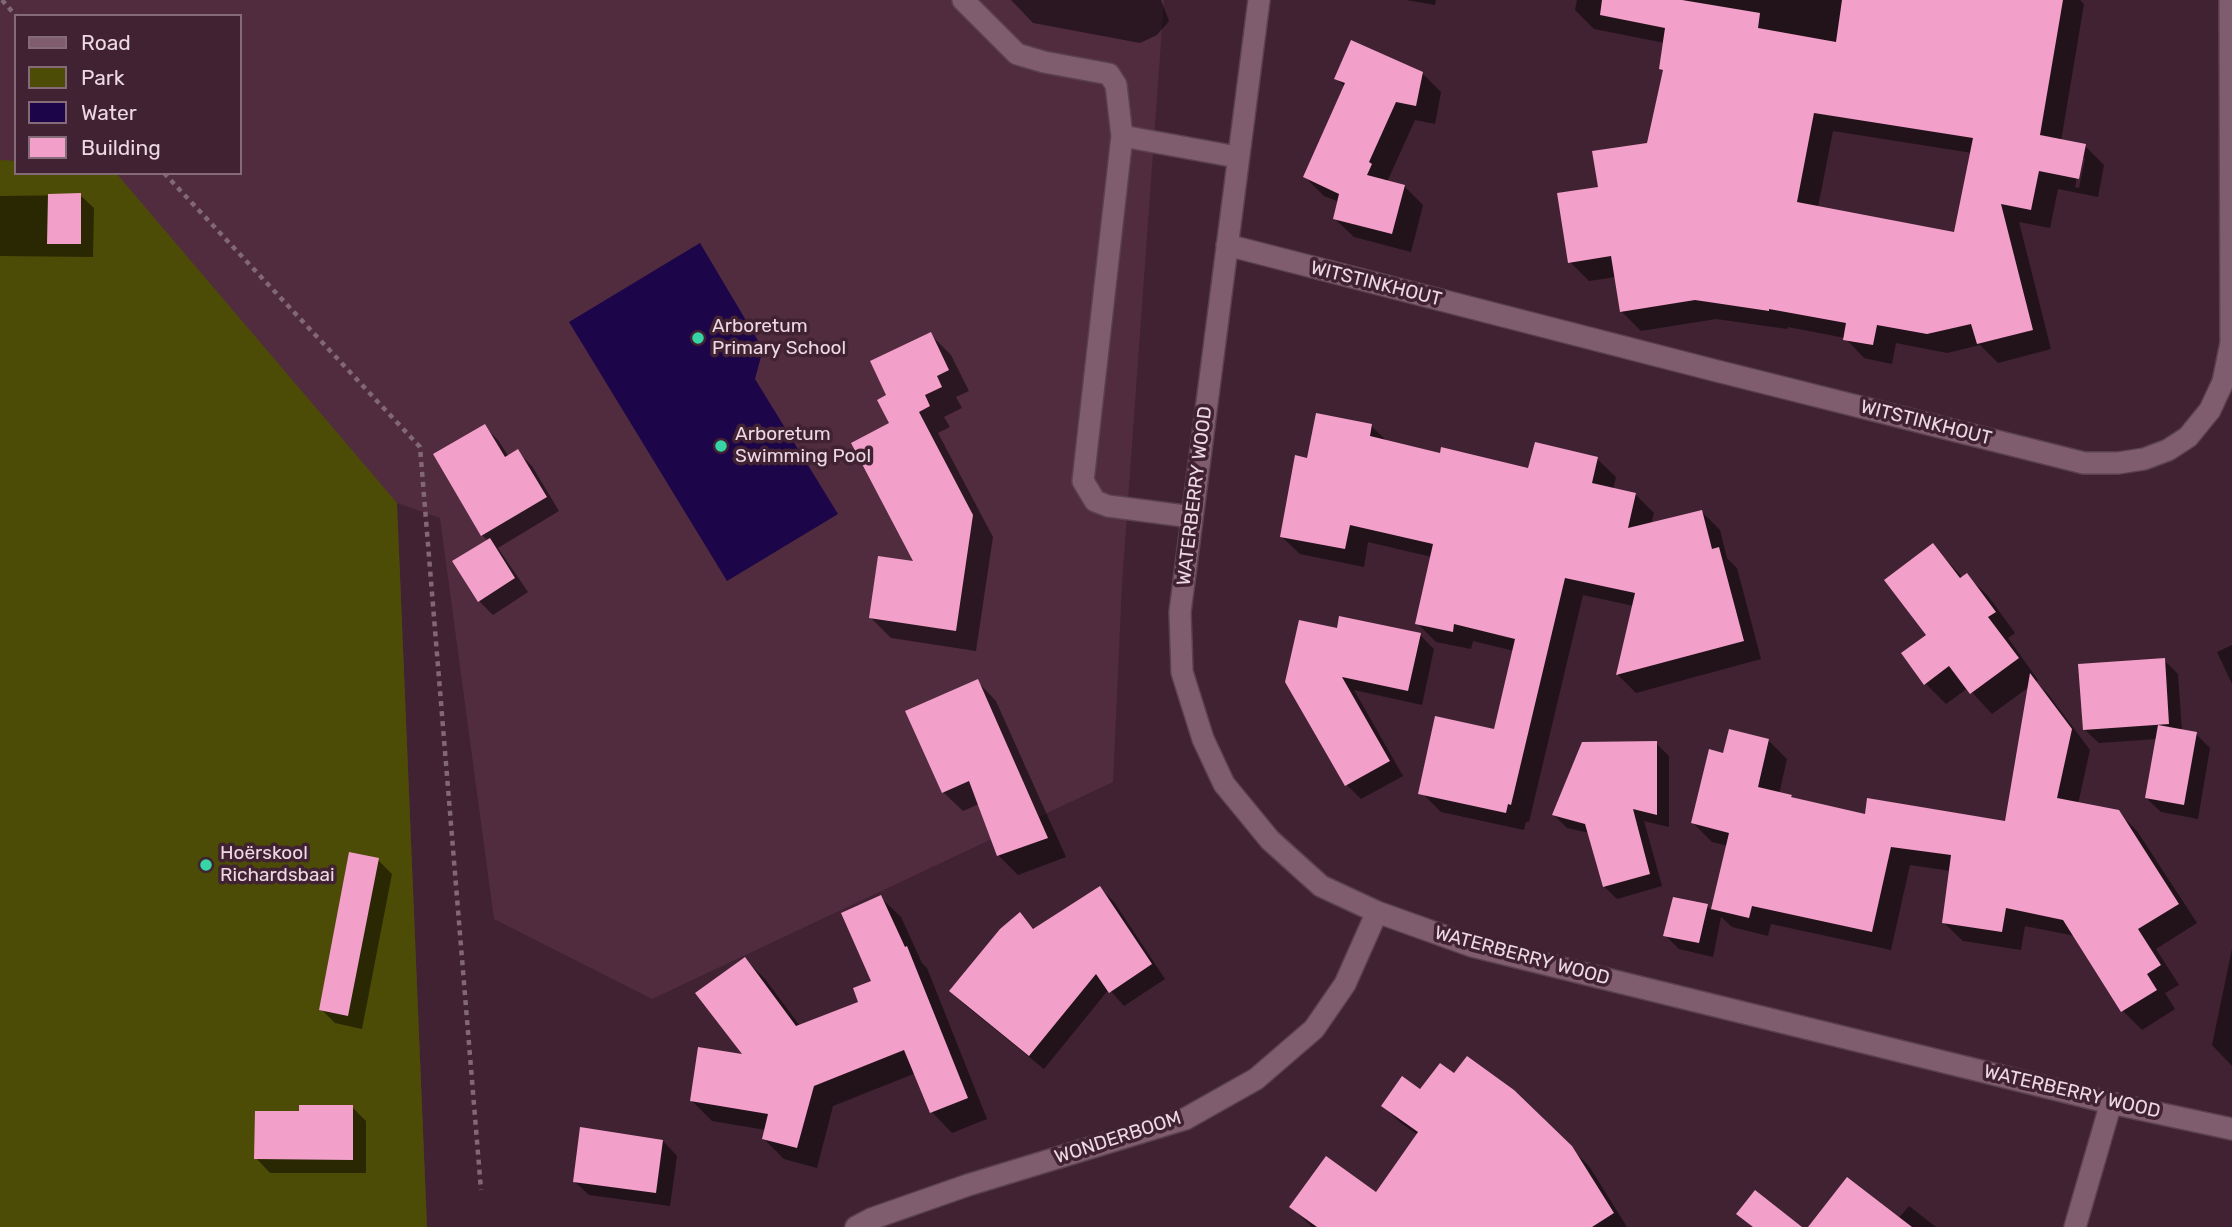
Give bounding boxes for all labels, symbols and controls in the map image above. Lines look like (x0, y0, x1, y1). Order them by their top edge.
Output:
legend (14, 14, 242, 175)
text: Road (81, 30, 131, 55)
text: Park (81, 65, 125, 90)
text: Water (81, 100, 137, 125)
text: Building (81, 135, 161, 160)
street label: WITSTINKHOUT (1308, 257, 1444, 311)
place label: Arboretum Primary School (712, 316, 846, 360)
marker: Arboretum Primary School (690, 330, 706, 346)
street label: WITSTINKHOUT (1858, 396, 1994, 450)
street label: WATERBERRY WOOD (1173, 405, 1217, 587)
place label: Arboretum Swimming Pool (735, 424, 871, 468)
marker: Arboretum Swimming Pool (713, 438, 729, 454)
place label: Hoërskool Richardsbaai (220, 843, 334, 887)
marker: Hoërskool Richardsbaai (198, 857, 214, 873)
street label: WATERBERRY WOOD (1432, 922, 1612, 990)
street label: WATERBERRY WOOD (1982, 1061, 2162, 1123)
street label: WONDERBOOM (1052, 1107, 1184, 1169)

